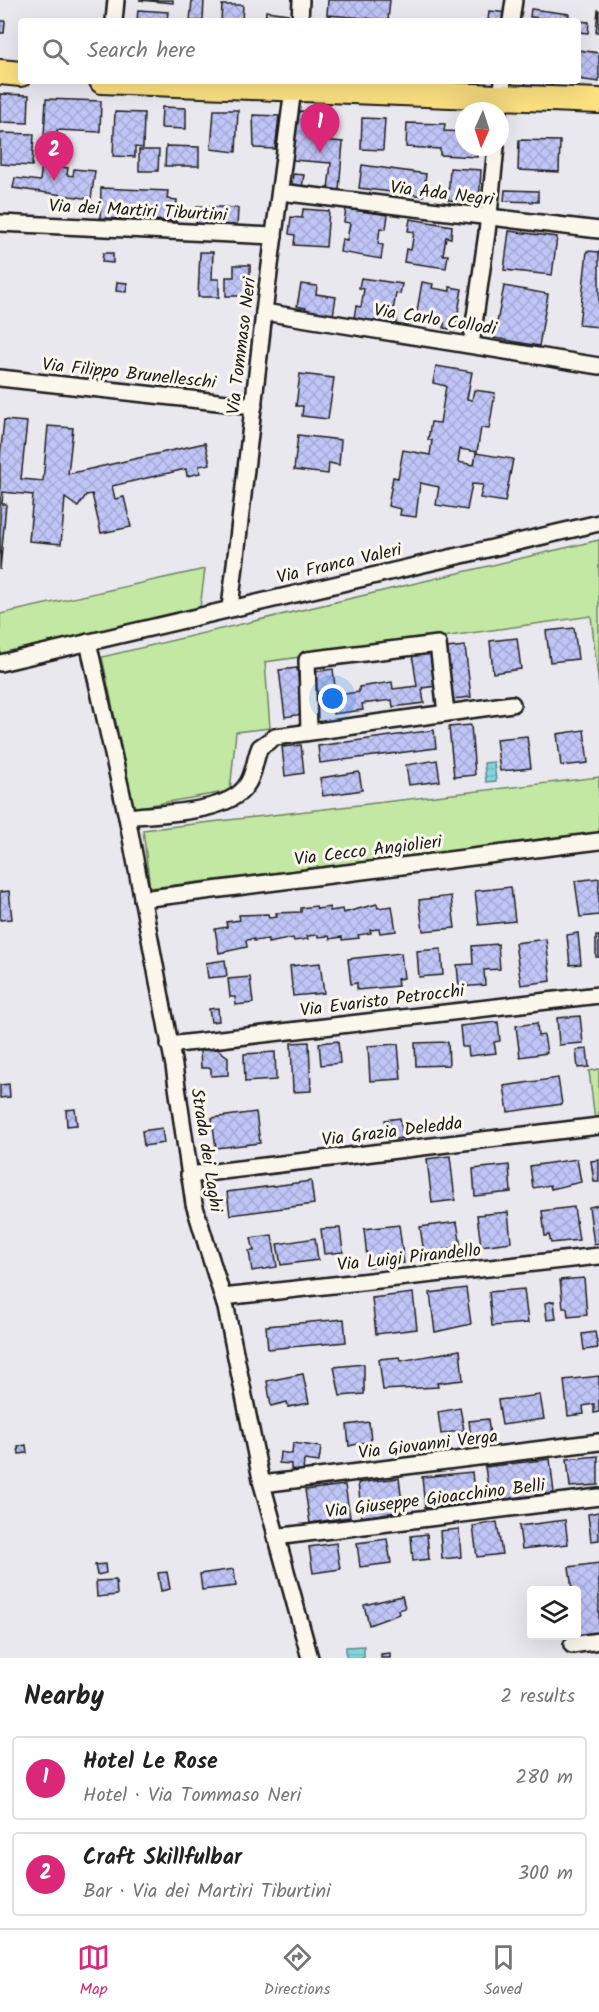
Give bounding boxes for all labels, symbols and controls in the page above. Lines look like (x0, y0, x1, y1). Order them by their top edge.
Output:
search box (18, 18, 581, 84)
text: Search here (87, 34, 195, 69)
icon: search (39, 35, 72, 68)
north arrow (455, 102, 509, 156)
pin: 1 (300, 104, 340, 153)
pin: 2 (34, 132, 74, 181)
street label: Via Ada Negri (388, 174, 496, 215)
street label: Via dei Martiri Tiburtini (48, 192, 229, 231)
street label: Via Tommaso Neri (220, 275, 265, 416)
street label: Via Carlo Collodi (371, 296, 499, 345)
street label: Via Filippo Brunelleschi (40, 351, 218, 398)
street label: Via Franca Valeri (274, 536, 405, 593)
your location (318, 684, 347, 713)
street label: Via Cecco Angiolieri (293, 828, 444, 875)
street label: Via Evaristo Petrocchi (298, 977, 467, 1026)
street label: Strada dei Laghi (181, 1086, 230, 1215)
street label: Via Grazia Deledda (320, 1109, 464, 1155)
street label: Via Luigi Pirandello (336, 1237, 483, 1280)
street label: Via Giovanni Verga (357, 1423, 500, 1468)
street label: Via Giuseppe Gioacchino Belli (324, 1472, 547, 1527)
map controls (527, 1586, 581, 1640)
button: layers (527, 1586, 581, 1640)
text: Nearby (24, 1676, 104, 1718)
text: 2 results (500, 1681, 575, 1713)
text: Hotel Le Rose (83, 1745, 218, 1780)
text: 1 (42, 1762, 49, 1794)
text: 280 m (515, 1762, 573, 1794)
text: Hotel · Via Tommaso Neri (83, 1780, 301, 1812)
text: Craft Skillfulbar (83, 1841, 242, 1876)
text: 2 (40, 1858, 51, 1890)
text: 300 m (518, 1858, 573, 1890)
text: Bar · Via dei Martiri Tiburtini (83, 1876, 331, 1908)
tab: Map (77, 1941, 110, 2002)
tab: Directions (264, 1941, 330, 2002)
tab: Saved (484, 1941, 522, 2002)

